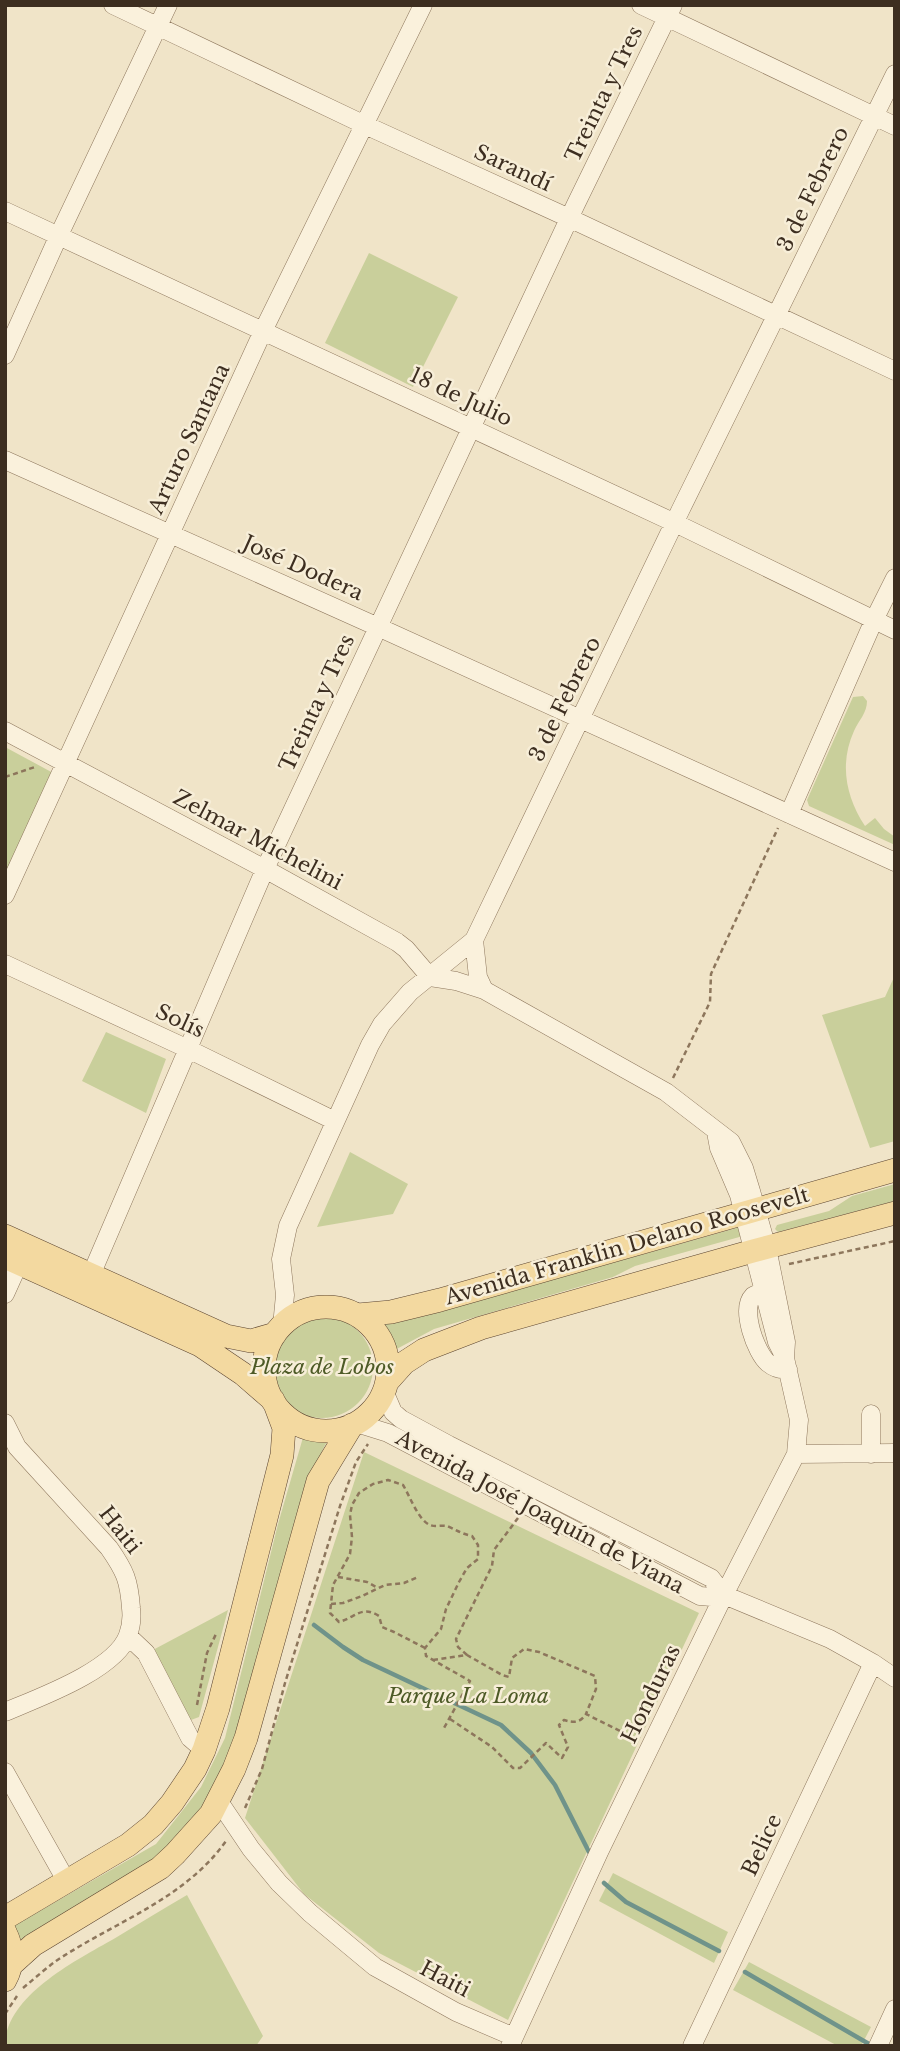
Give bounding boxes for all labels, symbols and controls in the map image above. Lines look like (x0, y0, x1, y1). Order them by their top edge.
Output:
street label: Treinta y Tres (560, 22, 648, 166)
street label: 3 de Febrero (772, 122, 854, 256)
street label: Sarandí (470, 139, 557, 198)
street label: Arturo Santana (142, 359, 235, 519)
street label: 18 de Julio (406, 362, 516, 432)
street label: José Dodera (236, 529, 368, 606)
street label: Treinta y Tres (274, 630, 360, 776)
street label: 3 de Febrero (524, 632, 606, 766)
street label: Zelmar Michelini (169, 784, 347, 896)
street label: Solís (151, 998, 209, 1044)
street label: Avenida Franklin Delano Roosevelt (441, 1181, 812, 1311)
park label: Plaza de Lobos (249, 1354, 394, 1380)
street label: Avenida José Joaquín de Viana (391, 1424, 689, 1599)
street label: Haiti (93, 1501, 147, 1559)
street label: Honduras (616, 1640, 686, 1748)
park label: Parque La Loma (386, 1683, 549, 1709)
street label: Belice (736, 1810, 788, 1880)
street label: Haiti (415, 1955, 475, 2003)

